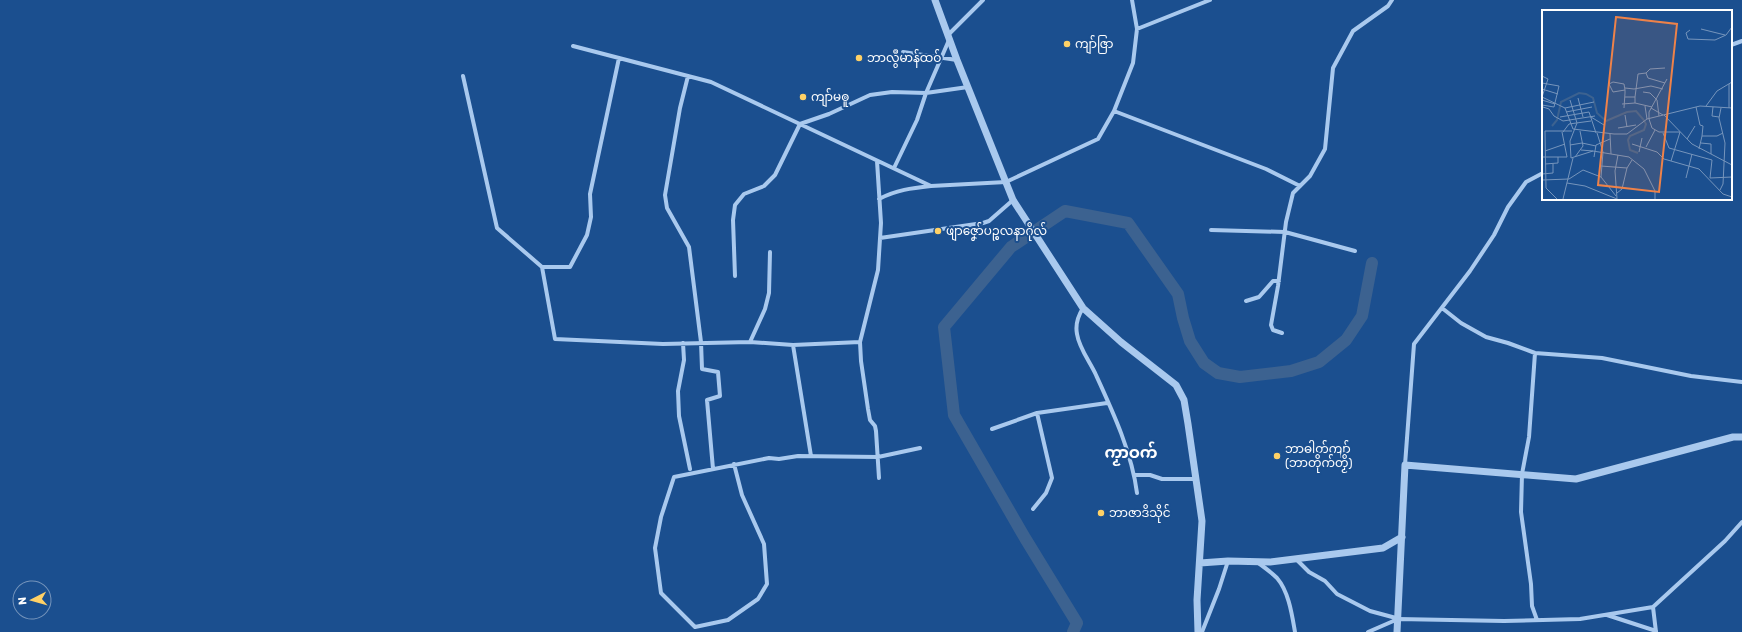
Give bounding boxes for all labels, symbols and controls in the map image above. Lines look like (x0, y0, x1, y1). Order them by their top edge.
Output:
inset map (1542, 10, 1732, 200)
place label: ကျာ်ဇြာ (1075, 35, 1113, 54)
marker: ကျာ်ဇြာ (1062, 39, 1072, 49)
place label: ဘာလွဳမာန်ထဝ် (867, 49, 941, 68)
marker: ဘာလွဳမာန်ထဝ် (854, 53, 864, 63)
place label: ကျာ်မၜူ (811, 88, 849, 107)
marker: ကျာ်မၜူ (798, 92, 808, 102)
place label: ဖျာဇၞော်ပဉ္စလနာဂိုလ် (946, 222, 1047, 241)
marker: ဖျာဇၞော်ပဉ္စလနာဂိုလ် (933, 226, 943, 236)
place label: ဘာဓါတ်ကျာ် (ဘာတိုက်တၟိ) (1285, 440, 1353, 473)
district label: ကၟာဝက် (1104, 441, 1158, 466)
marker: ဘာဓါတ်ကျာ် (ဘာတိုက်တၟိ) (1272, 451, 1282, 461)
place label: ဘာဇာဒိသိုင် (1109, 504, 1171, 523)
marker: ဘာဇာဒိသိုင် (1096, 508, 1106, 518)
north arrow (12, 580, 52, 620)
text: N (16, 596, 29, 606)

